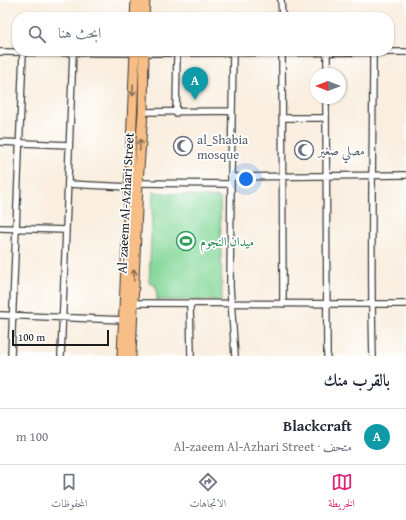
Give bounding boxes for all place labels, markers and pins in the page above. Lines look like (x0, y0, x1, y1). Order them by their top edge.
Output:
pin: A (182, 67, 208, 100)
place label: al_Shabia mosque (197, 130, 249, 164)
mosque icon: al_Shabia mosque (172, 135, 194, 157)
mosque icon: مصلي صغير (293, 139, 315, 161)
place label: مصلي صغير (316, 141, 365, 164)
sports icon: ميدان النجوم (175, 230, 197, 252)
place label: ميدان النجوم (200, 232, 254, 253)

